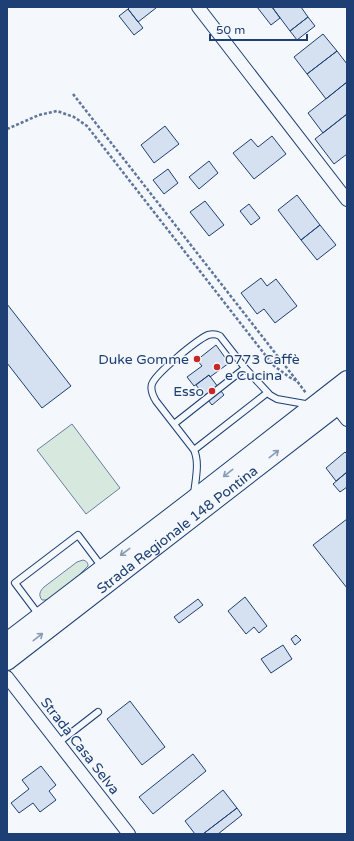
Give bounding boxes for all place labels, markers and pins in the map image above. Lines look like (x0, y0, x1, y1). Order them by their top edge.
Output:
place label: Duke Gomme (98, 351, 189, 368)
place label: 0773 Caffè e Cucina (225, 351, 300, 384)
marker: Duke Gomme (192, 354, 202, 364)
marker: 0773 Caffè e Cucina (212, 362, 222, 372)
place label: Esso (173, 383, 204, 400)
marker: Esso (207, 386, 217, 396)

